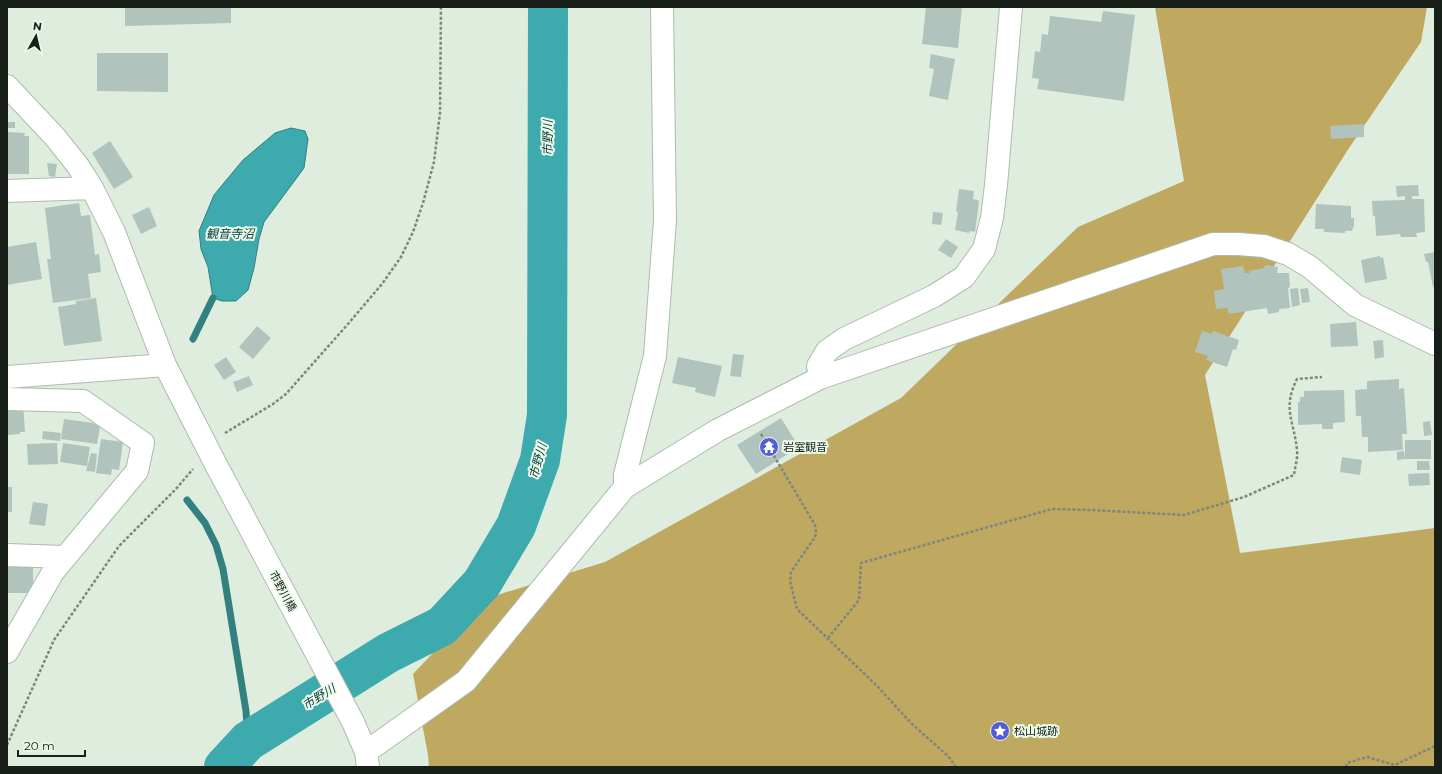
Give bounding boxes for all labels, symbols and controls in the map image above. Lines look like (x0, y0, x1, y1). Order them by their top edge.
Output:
north arrow (16, 16, 56, 56)
text: N (32, 19, 43, 34)
water label: 市野川 (540, 118, 555, 156)
water label: 観音寺沼 (206, 226, 256, 241)
temple icon: 岩室観音 (758, 436, 780, 458)
water label: 市野川 (526, 440, 550, 480)
place label: 岩室観音 (783, 440, 827, 454)
street label: 市野川橋 (266, 568, 300, 614)
water label: 市野川 (299, 680, 340, 712)
place icon: 松山城跡 (989, 720, 1011, 742)
place label: 松山城跡 (1014, 724, 1058, 738)
scale bar (18, 732, 85, 758)
text: 20 m (24, 738, 55, 753)

